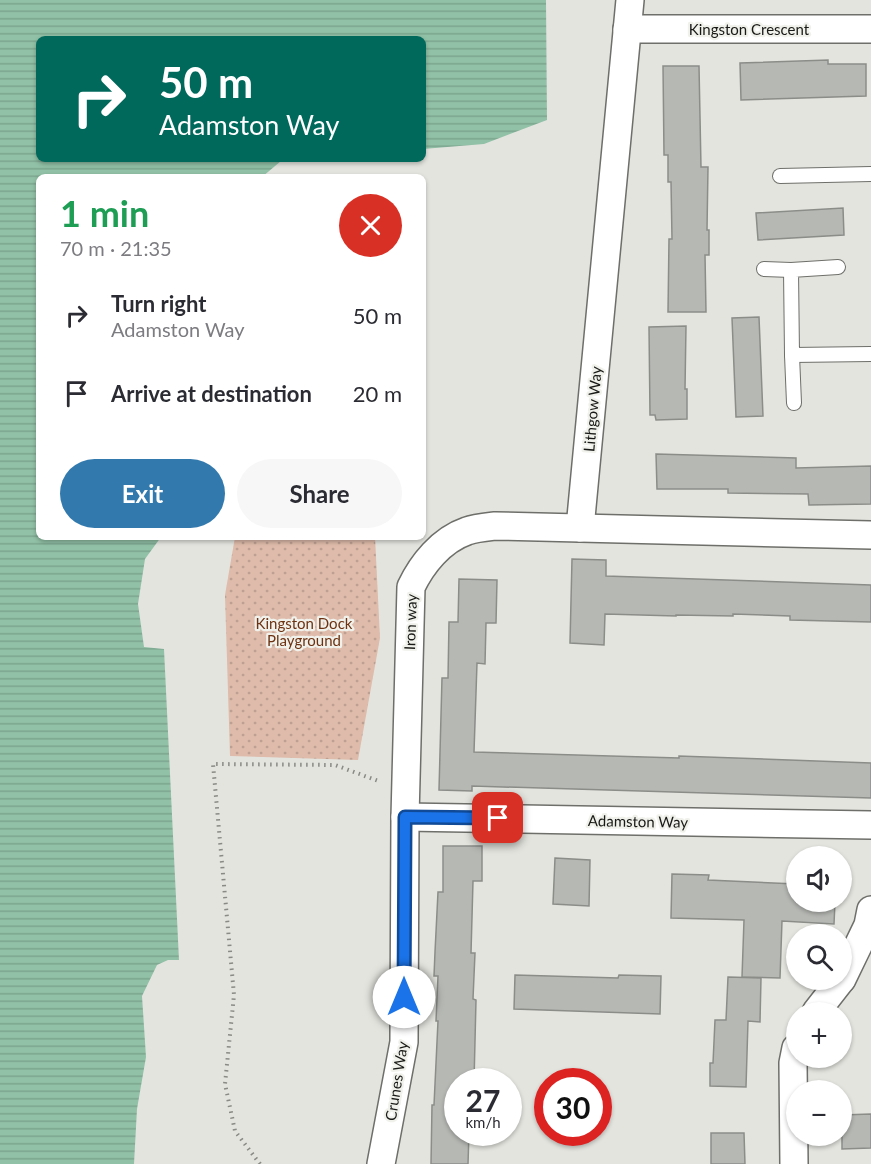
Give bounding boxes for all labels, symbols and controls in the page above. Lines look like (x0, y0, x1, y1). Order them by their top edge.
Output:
street label: Kingston Crescent (689, 20, 810, 38)
text: 50 m (159, 57, 253, 107)
icon: right (60, 60, 138, 138)
text: Adamston Way (159, 108, 339, 141)
text: 1 min (60, 191, 149, 235)
button: close (339, 194, 402, 257)
text: 70 m · 21:35 (60, 236, 172, 260)
text: Turn right (111, 290, 206, 317)
icon: right (60, 299, 93, 332)
text: 50 m (353, 302, 402, 329)
text: Adamston Way (111, 317, 245, 341)
street label: Lithgow Way (579, 365, 605, 453)
icon: arrive (60, 377, 93, 410)
text: Arrive at destination (111, 380, 312, 407)
text: 20 m (353, 380, 402, 407)
button: Exit (60, 459, 225, 528)
button: Share (237, 459, 402, 528)
street label: Iron way (400, 593, 420, 650)
park label: Kingston Dock Playground (256, 614, 353, 649)
pin (472, 792, 523, 843)
icon: arrive (481, 801, 514, 834)
street label: Adamston Way (588, 811, 689, 831)
map controls (786, 846, 852, 1146)
button: sound (786, 846, 852, 912)
button: search (786, 924, 852, 990)
position arrow (372, 965, 436, 1029)
button: + (786, 1002, 852, 1068)
street label: Crunes Way (381, 1040, 411, 1122)
speed limit sign: 30 (534, 1068, 612, 1146)
button: − (786, 1080, 852, 1146)
text: 27 (466, 1082, 500, 1118)
text: km/h (465, 1113, 501, 1131)

